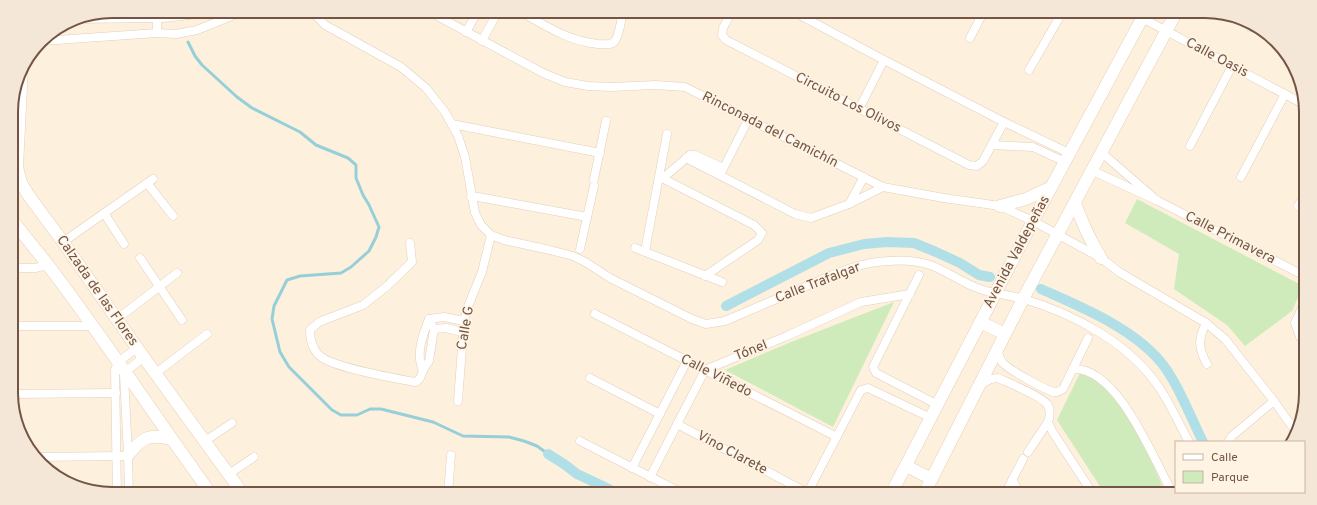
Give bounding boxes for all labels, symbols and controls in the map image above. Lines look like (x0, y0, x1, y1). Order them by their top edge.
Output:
street label: Calle Oasis (1183, 34, 1251, 82)
street label: Circuito Los Olivos (792, 69, 904, 137)
street label: Rinconada del Camichín (699, 88, 841, 172)
street label: Avenida Valdepeñas (980, 193, 1054, 311)
street label: Calle Primavera (1182, 208, 1278, 268)
street label: Calzada de las Flores (52, 232, 142, 350)
street label: Calle Trafalgar (773, 259, 864, 307)
street label: Calle G (454, 305, 478, 351)
street label: Tónel (732, 337, 770, 365)
street label: Calle Viñedo (677, 351, 755, 401)
street label: Vino Clarete (694, 427, 770, 479)
legend (1175, 441, 1305, 493)
text: Calle (1211, 450, 1238, 466)
text: Parque (1211, 470, 1249, 486)

